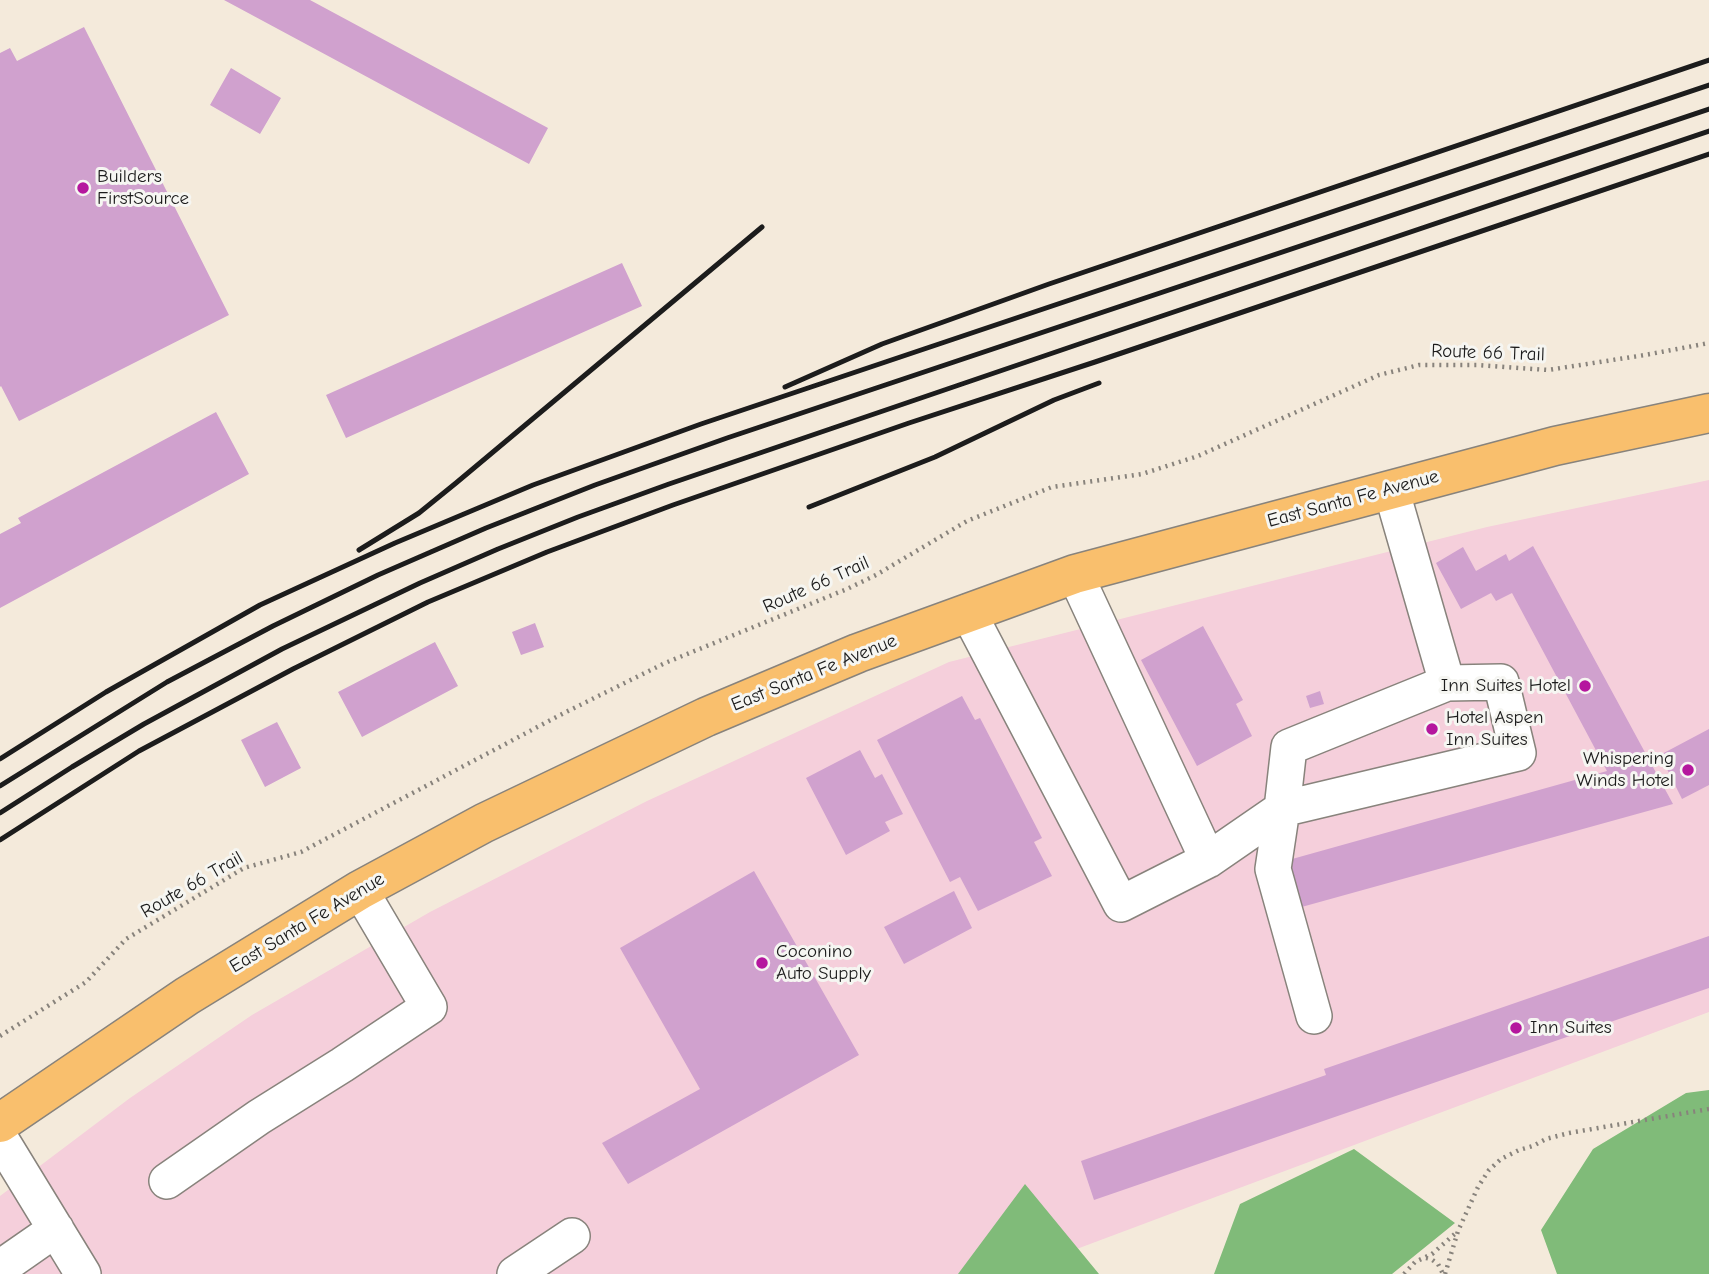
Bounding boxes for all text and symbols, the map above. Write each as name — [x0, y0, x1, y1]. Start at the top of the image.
place label: Builders FirstSource — [97, 166, 189, 210]
marker: Builders FirstSource — [75, 180, 91, 196]
street label: Route 66 Trail — [1431, 340, 1545, 366]
street label: East Santa Fe Avenue — [1265, 465, 1441, 533]
street label: Route 66 Trail — [759, 551, 873, 619]
street label: East Santa Fe Avenue — [728, 629, 900, 717]
place label: Inn Suites Hotel — [1441, 675, 1571, 697]
marker: Inn Suites Hotel — [1577, 678, 1593, 694]
place label: Hotel Aspen Inn Suites — [1446, 707, 1544, 751]
marker: Hotel Aspen Inn Suites — [1424, 721, 1440, 737]
place label: Whispering Winds Hotel — [1576, 748, 1674, 792]
marker: Whispering Winds Hotel — [1680, 762, 1696, 778]
street label: Route 66 Trail — [137, 847, 247, 923]
street label: East Santa Fe Avenue — [226, 868, 388, 978]
place label: Coconino Auto Supply — [776, 941, 871, 985]
marker: Coconino Auto Supply — [754, 955, 770, 971]
place label: Inn Suites — [1530, 1017, 1612, 1039]
marker: Inn Suites — [1508, 1020, 1524, 1036]

